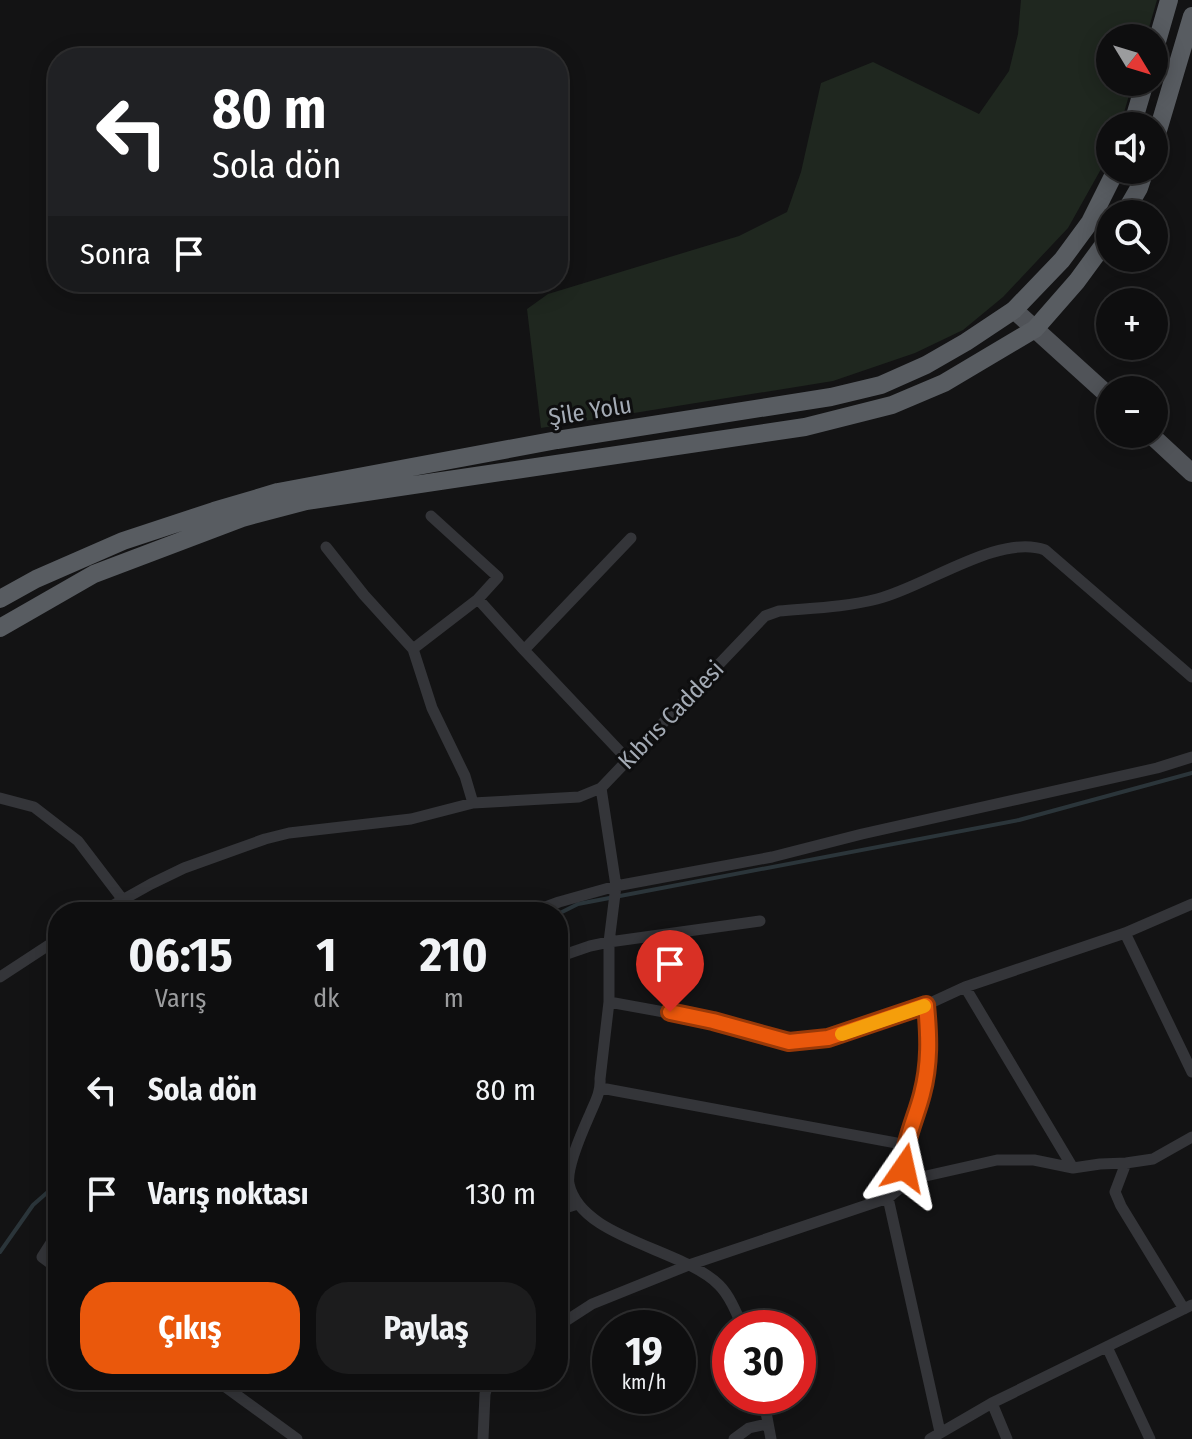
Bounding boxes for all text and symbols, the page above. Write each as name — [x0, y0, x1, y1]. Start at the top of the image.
north arrow — [1096, 24, 1168, 96]
map controls — [1096, 24, 1168, 448]
text: 80 m — [212, 76, 327, 143]
icon: left — [80, 80, 184, 184]
button: sound — [1096, 112, 1168, 184]
text: Sola dön — [212, 144, 341, 188]
button: search — [1096, 200, 1168, 272]
icon: arrive — [167, 232, 211, 276]
text: Sonra — [80, 236, 151, 272]
button: + — [1096, 288, 1168, 360]
button: − — [1096, 376, 1168, 448]
street label: Şile Yolu — [546, 391, 634, 431]
street label: Kıbrıs Caddesi — [613, 655, 729, 775]
text: 06:15 — [128, 926, 233, 984]
text: 1 — [316, 926, 336, 984]
text: 210 — [420, 926, 488, 984]
pin — [636, 930, 704, 1012]
icon: arrive — [648, 942, 692, 986]
text: Varış — [155, 983, 206, 1014]
text: dk — [313, 983, 339, 1014]
text: m — [444, 983, 464, 1014]
icon: left — [80, 1068, 124, 1112]
text: Sola dön — [148, 1072, 257, 1108]
text: 80 m — [475, 1072, 536, 1108]
position arrow — [862, 1126, 946, 1210]
icon: arrive — [80, 1172, 124, 1216]
text: Varış noktası — [148, 1176, 309, 1212]
text: 130 m — [465, 1176, 536, 1212]
button: Çıkış — [80, 1282, 300, 1374]
button: Paylaş — [316, 1282, 536, 1374]
speed limit sign: 30 — [712, 1310, 816, 1414]
text: 19 — [625, 1328, 663, 1376]
text: km/h — [622, 1370, 666, 1394]

